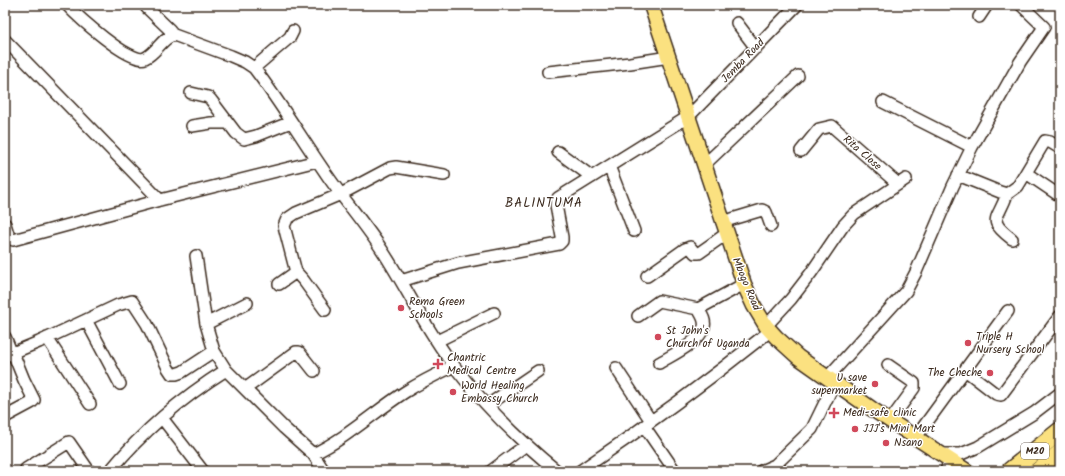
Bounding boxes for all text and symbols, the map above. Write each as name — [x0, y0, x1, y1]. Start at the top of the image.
street label: Jemba Road — [717, 34, 769, 87]
street label: Rita Close — [838, 131, 886, 175]
district label: BALINTUMA — [505, 193, 583, 214]
street label: Mbogo Road — [727, 255, 765, 314]
place label: Rema Green Schools — [409, 293, 465, 324]
marker: Rema Green Schools — [396, 303, 406, 313]
place label: St John's Church of Uganda — [666, 322, 750, 353]
place label: Triple H Nursery School — [976, 328, 1045, 359]
marker: St John's Church of Uganda — [653, 332, 663, 342]
marker: Triple H Nursery School — [963, 338, 973, 348]
place label: Chantric Medical Centre — [447, 349, 516, 380]
marker: Chantric Medical Centre — [432, 358, 444, 370]
place label: The Cheche — [928, 364, 982, 382]
marker: The Cheche — [985, 368, 995, 378]
place label: U save supermarket — [811, 369, 868, 400]
place label: World Healing Embassy Church — [461, 377, 538, 408]
marker: U save supermarket — [870, 379, 880, 389]
marker: World Healing Embassy Church — [448, 387, 458, 397]
place label: Medi-safe clinic — [843, 404, 917, 422]
marker: Medi-safe clinic — [828, 407, 840, 419]
place label: JJJ's Mini Mart — [863, 420, 936, 438]
marker: JJJ's Mini Mart — [850, 424, 860, 434]
place label: Nsano — [894, 434, 922, 452]
marker: Nsano — [881, 438, 891, 448]
road number: M20 — [1021, 443, 1049, 459]

